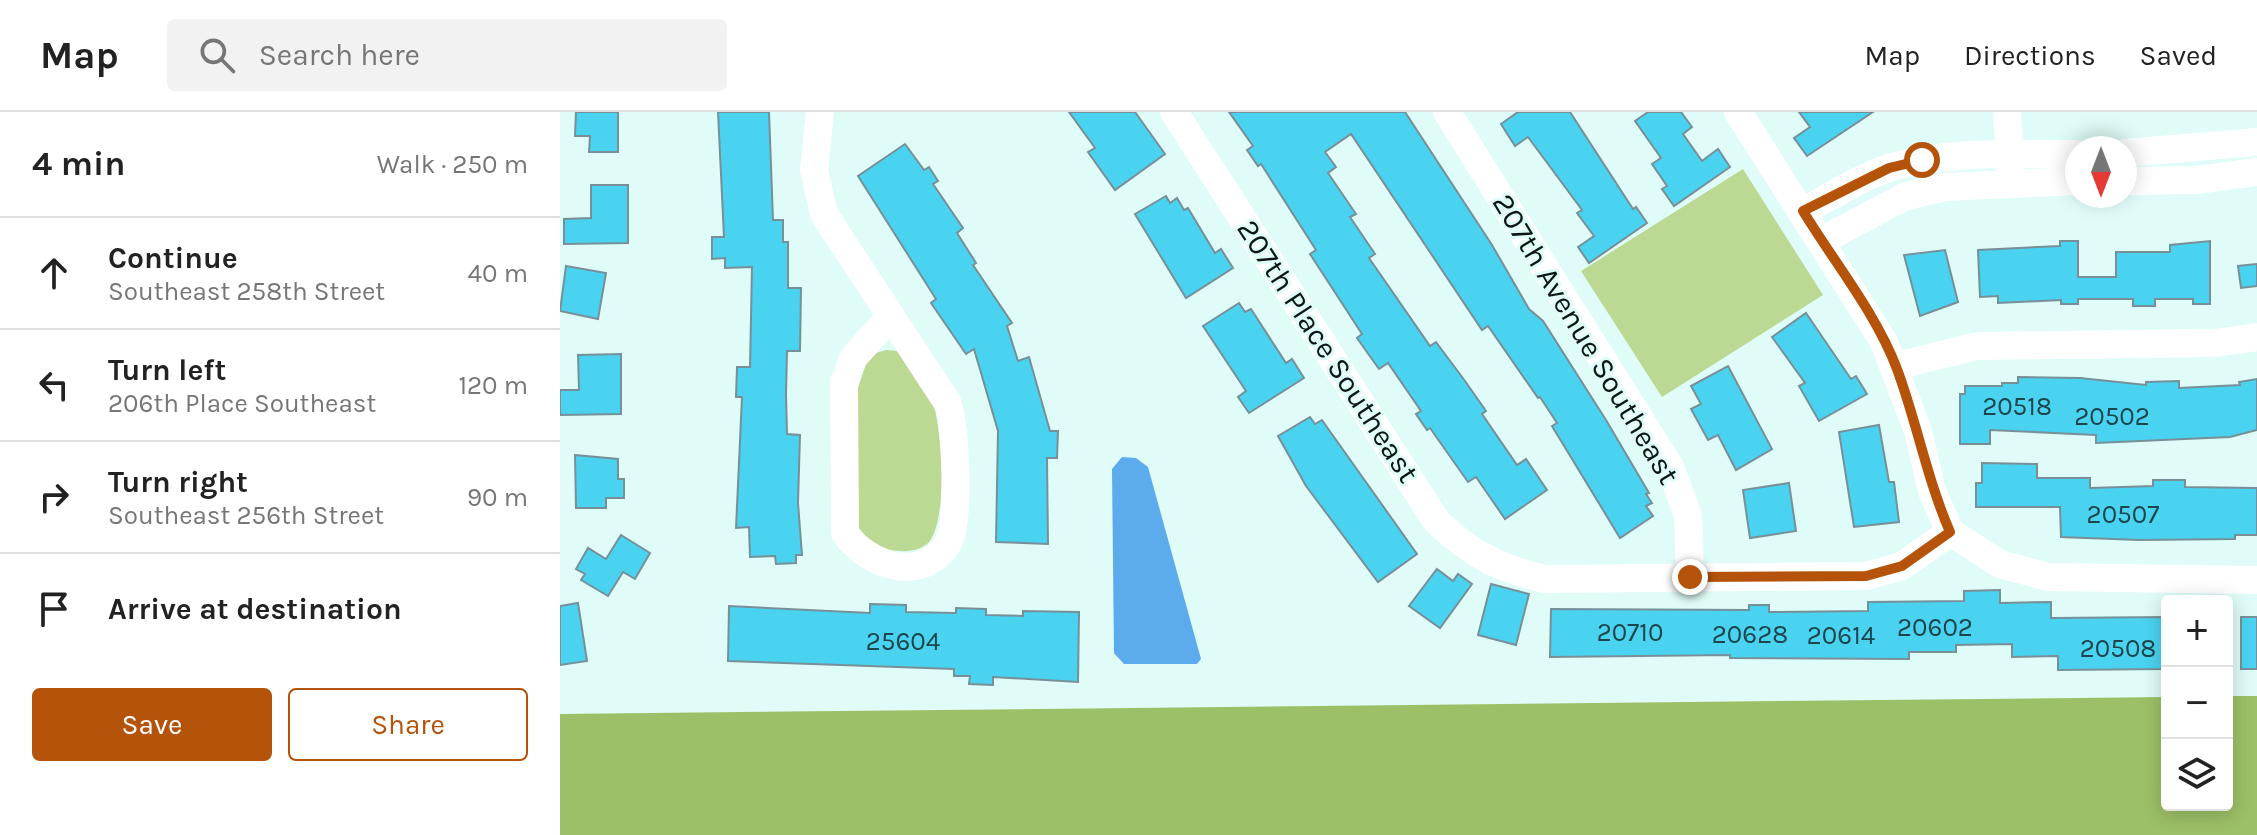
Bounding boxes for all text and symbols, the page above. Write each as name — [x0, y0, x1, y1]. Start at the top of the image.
search box — [167, 19, 727, 91]
text: Map — [40, 33, 119, 78]
icon: search — [195, 33, 239, 77]
text: Search here — [259, 37, 420, 73]
text: Map — [1865, 39, 1920, 72]
text: Directions — [1964, 39, 2096, 72]
text: Saved — [2140, 39, 2217, 72]
north arrow — [2065, 136, 2137, 208]
route start — [1904, 142, 1940, 178]
text: 4 min — [32, 144, 125, 184]
text: Walk · 250 m — [377, 149, 528, 180]
street label: 207th Avenue Southeast — [1485, 187, 1687, 491]
street label: 207th Place Southeast — [1229, 213, 1427, 489]
text: Continue — [108, 240, 238, 276]
icon: ahead — [32, 251, 76, 295]
text: 40 m — [468, 258, 528, 289]
text: Southeast 258th Street — [108, 276, 385, 307]
text: Turn left — [108, 352, 226, 388]
icon: left — [32, 363, 76, 407]
text: 120 m — [458, 370, 528, 401]
text: 206th Place Southeast — [108, 388, 376, 419]
house number: 20518 — [1982, 391, 2052, 422]
house number: 20502 — [2074, 401, 2150, 432]
text: Turn right — [108, 464, 248, 500]
icon: right — [32, 475, 76, 519]
text: 90 m — [467, 482, 528, 513]
house number: 20507 — [2087, 499, 2159, 530]
text: Southeast 256th Street — [108, 500, 384, 531]
route end — [1672, 559, 1708, 595]
icon: arrive — [32, 587, 76, 631]
text: Arrive at destination — [108, 591, 402, 627]
map controls — [2161, 595, 2233, 811]
button: + — [2161, 595, 2233, 667]
house number: 20602 — [1897, 612, 1973, 643]
house number: 20710 — [1597, 617, 1663, 648]
house number: 20628 — [1712, 619, 1788, 650]
house number: 20614 — [1807, 620, 1875, 651]
house number: 25604 — [866, 626, 940, 657]
house number: 20508 — [2080, 633, 2156, 664]
button: − — [2161, 667, 2233, 739]
button: Save — [32, 688, 272, 761]
button: Share — [288, 688, 528, 761]
button: layers — [2161, 739, 2233, 811]

